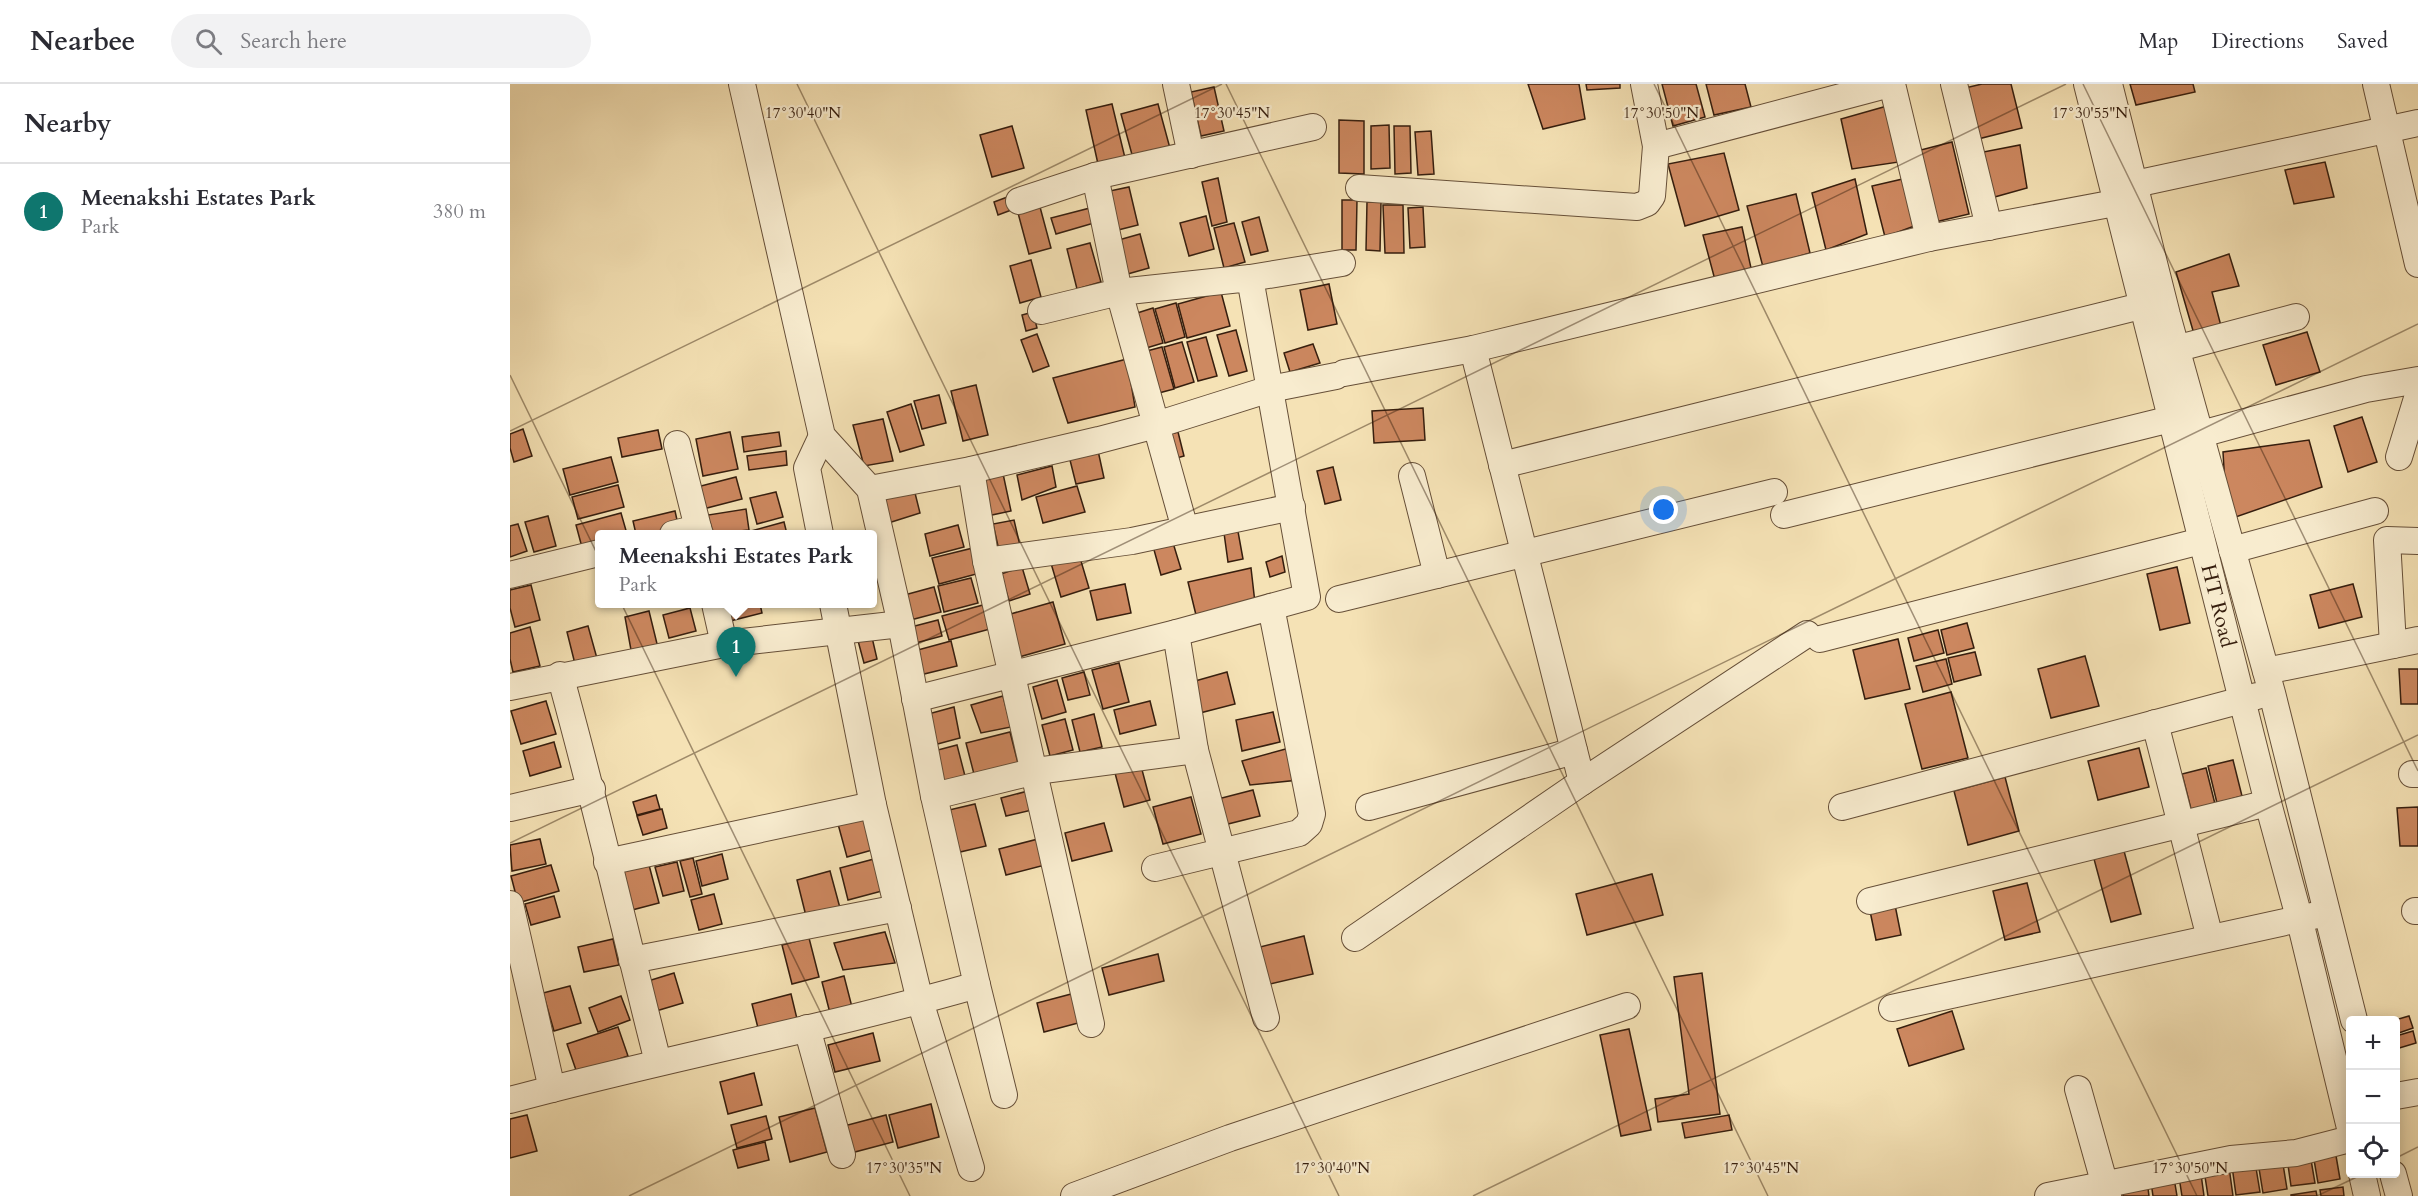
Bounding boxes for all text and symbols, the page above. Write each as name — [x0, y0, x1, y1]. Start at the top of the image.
search box — [171, 14, 591, 68]
text: Nearbee — [30, 22, 135, 60]
icon: search — [192, 25, 225, 58]
text: Search here — [240, 26, 347, 56]
text: Map — [2138, 27, 2178, 56]
text: Directions — [2211, 27, 2304, 56]
text: Saved — [2337, 27, 2388, 56]
text: 17°30'40"N — [765, 103, 841, 123]
text: 17°30'45"N — [1194, 103, 1270, 123]
text: 17°30'50"N — [1623, 103, 1699, 123]
text: 17°30'55"N — [2052, 103, 2128, 123]
text: Nearby — [24, 106, 112, 141]
text: Meenakshi Estates Park — [81, 183, 316, 213]
text: 1 — [38, 198, 49, 225]
text: 380 m — [433, 198, 486, 225]
text: Park — [81, 213, 119, 240]
your location — [1649, 495, 1678, 524]
popup — [595, 530, 877, 608]
text: Meenakshi Estates Park — [619, 541, 853, 571]
street label: HT Road — [2194, 561, 2243, 650]
text: Park — [619, 571, 657, 598]
pin: 1 — [716, 628, 756, 677]
map controls — [2346, 1016, 2400, 1178]
button: + — [2346, 1016, 2400, 1070]
button: − — [2346, 1070, 2400, 1124]
button: locate — [2346, 1124, 2400, 1178]
text: 17°30'35"N — [866, 1158, 942, 1178]
text: 17°30'40"N — [1294, 1158, 1370, 1178]
text: 17°30'45"N — [1723, 1158, 1799, 1178]
text: 17°30'50"N — [2152, 1158, 2228, 1178]

